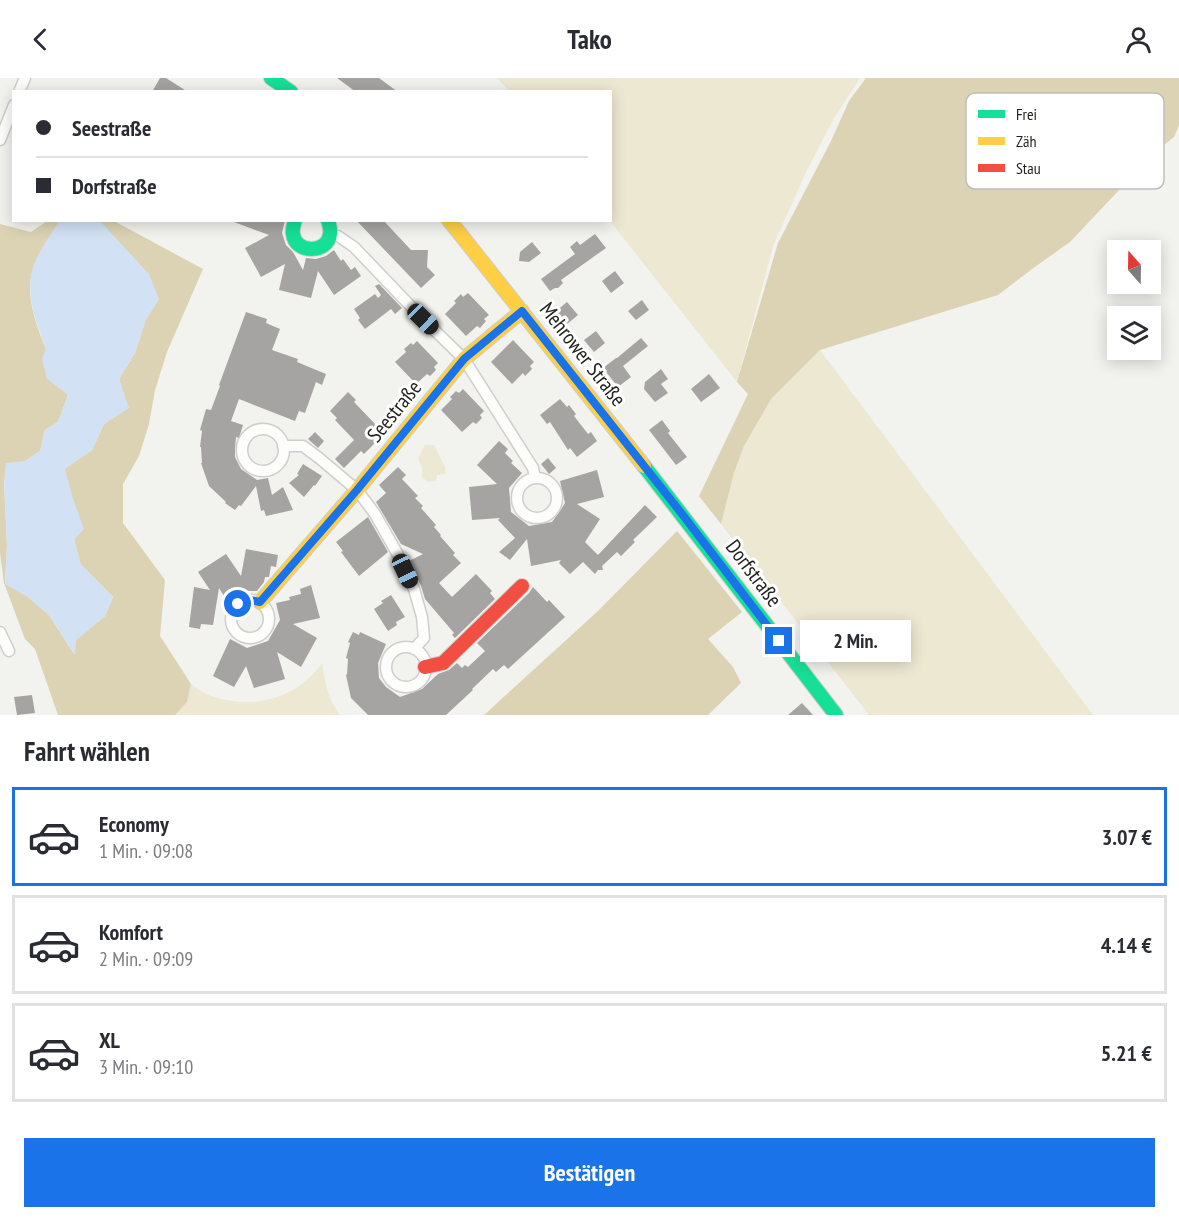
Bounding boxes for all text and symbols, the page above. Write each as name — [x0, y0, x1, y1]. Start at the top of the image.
text: Tako — [567, 22, 612, 56]
icon: back — [24, 23, 57, 56]
icon: person — [1122, 23, 1155, 56]
legend — [966, 93, 1164, 189]
text: Frei — [1016, 104, 1037, 124]
text: Seestraße — [72, 114, 151, 142]
text: Zäh — [1016, 131, 1036, 151]
text: Stau — [1016, 158, 1041, 178]
text: Dorfstraße — [72, 172, 157, 200]
north arrow — [1107, 240, 1161, 294]
map controls — [1107, 240, 1161, 360]
street label: Mehrower Straße — [534, 296, 632, 412]
car — [404, 300, 442, 338]
button: layers — [1107, 306, 1161, 360]
street label: Seestraße — [361, 374, 427, 448]
street label: Dorfstraße — [720, 534, 788, 612]
car — [389, 551, 421, 591]
route start — [224, 590, 251, 617]
callout: 2 Min. — [800, 620, 911, 662]
route end — [765, 627, 792, 654]
text: 2 Min. — [833, 628, 878, 654]
text: Fahrt wählen — [24, 734, 150, 768]
icon: car — [27, 810, 81, 864]
text: Economy — [99, 810, 169, 838]
text: 3.07 € — [1102, 823, 1152, 851]
text: 1 Min. · 09:08 — [99, 838, 193, 864]
icon: car — [27, 918, 81, 972]
text: Komfort — [99, 918, 163, 946]
text: 4.14 € — [1101, 931, 1152, 959]
text: 2 Min. · 09:09 — [99, 946, 193, 972]
icon: car — [27, 1026, 81, 1080]
text: XL — [99, 1026, 120, 1054]
text: 5.21 € — [1101, 1039, 1152, 1067]
text: 3 Min. · 09:10 — [99, 1054, 193, 1080]
button: Bestätigen — [24, 1138, 1155, 1207]

